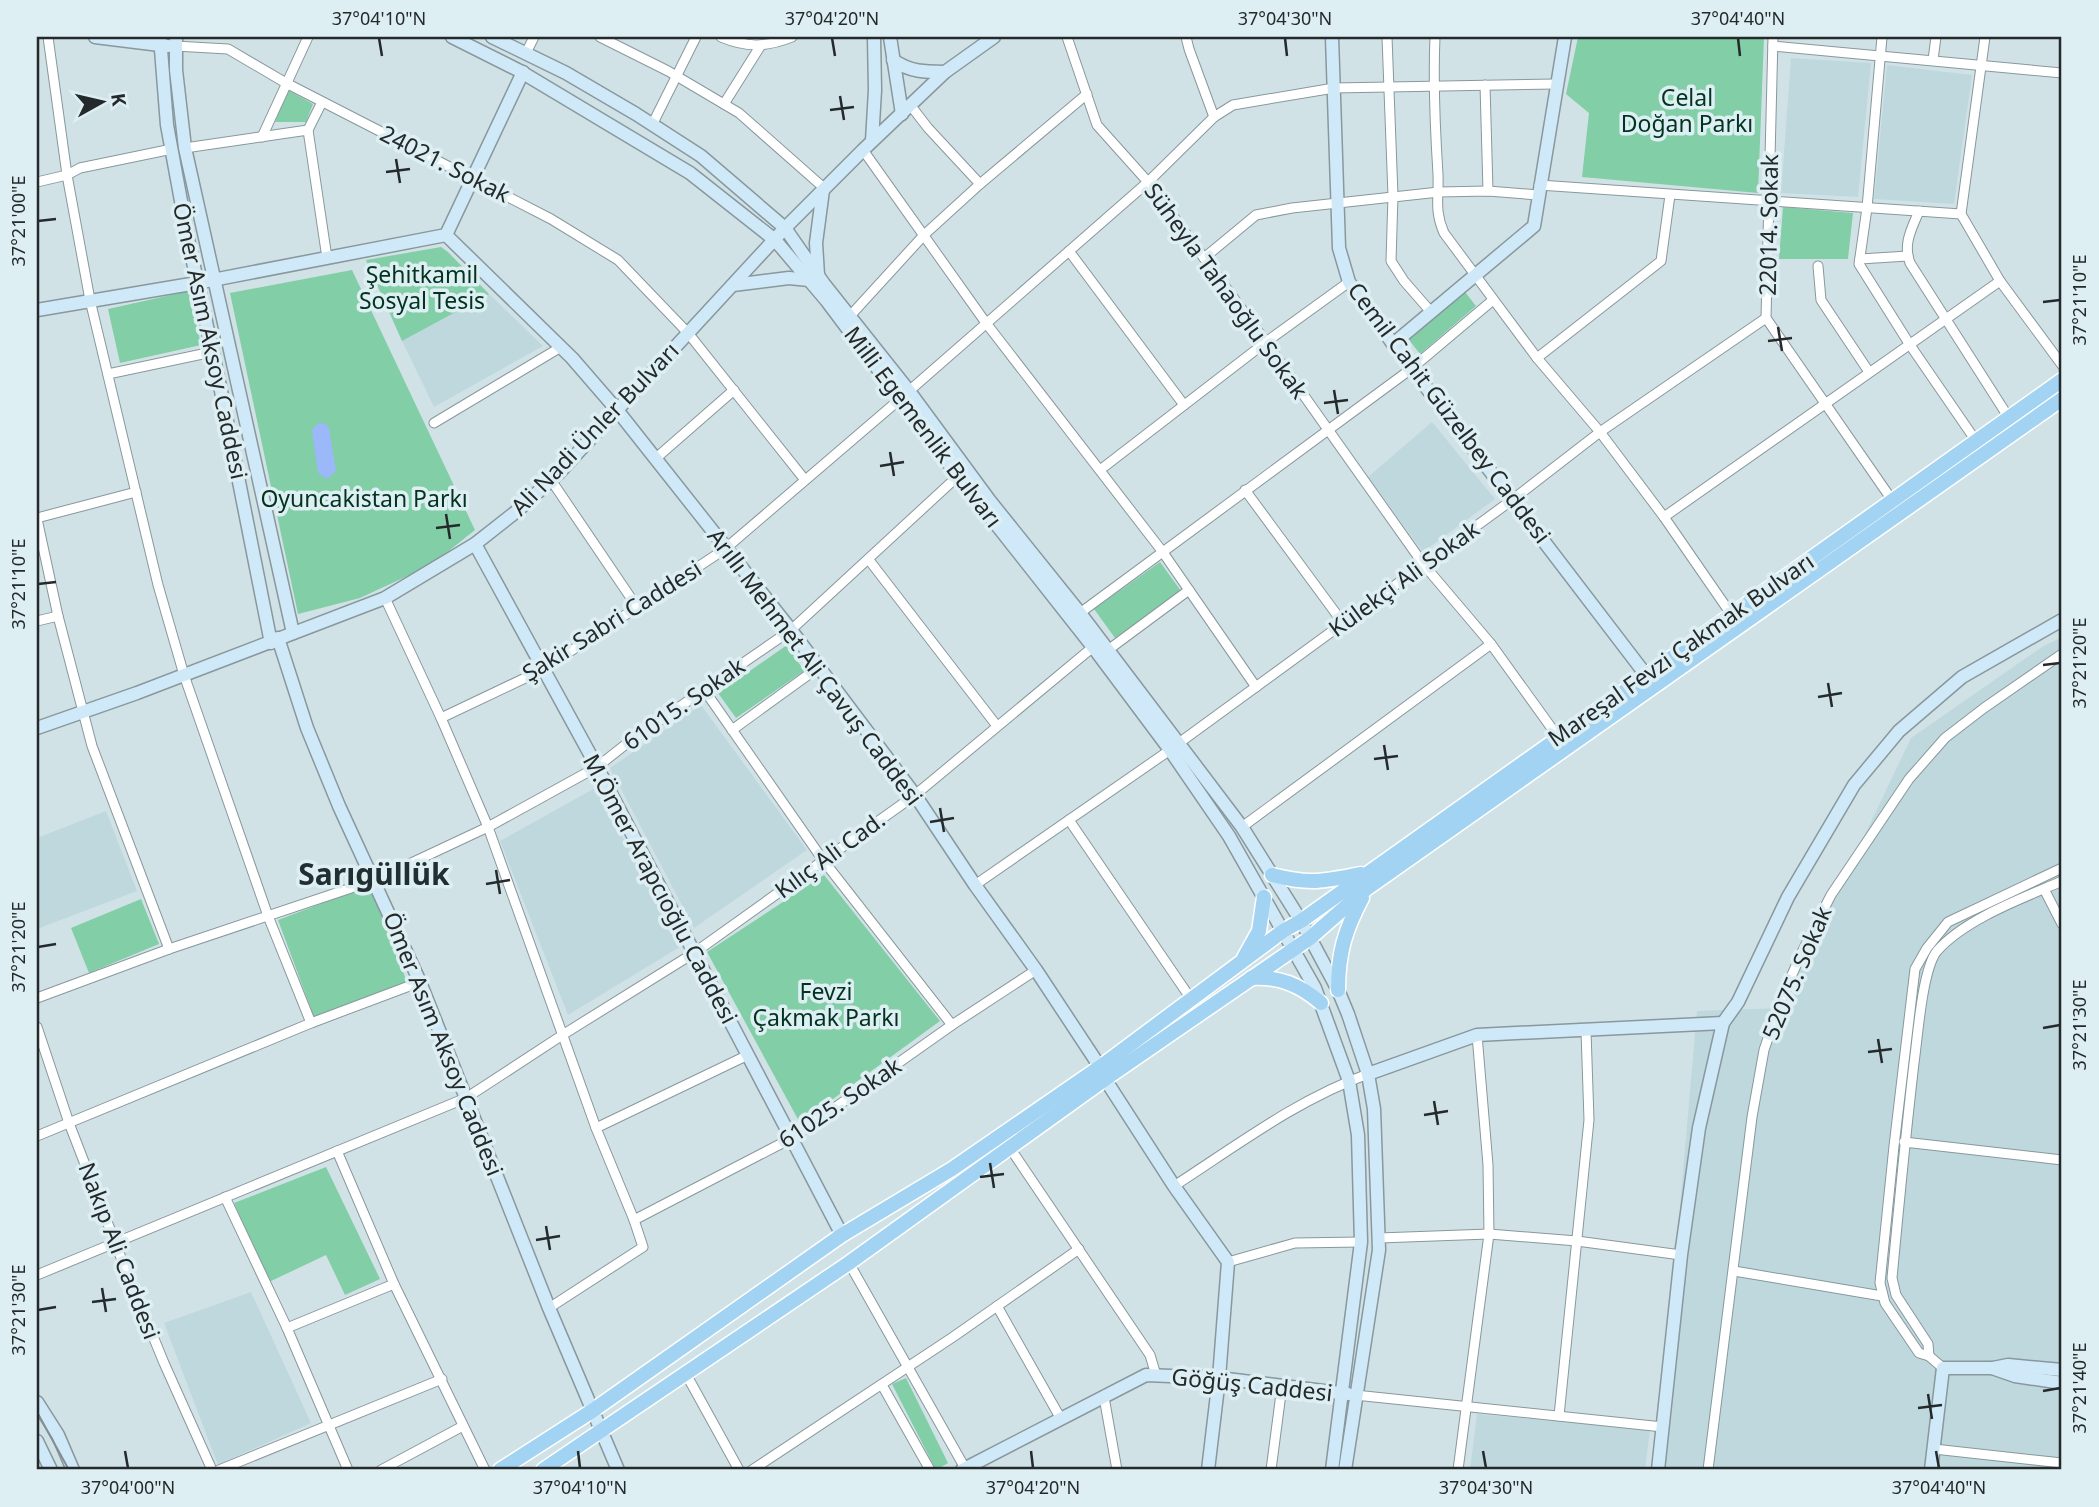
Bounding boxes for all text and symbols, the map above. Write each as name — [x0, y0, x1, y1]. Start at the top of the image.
text: 37°04'10"N — [332, 6, 426, 30]
text: 37°04'20"N — [785, 6, 879, 30]
text: 37°04'30"N — [1238, 6, 1332, 30]
text: 37°04'40"N — [1691, 6, 1785, 30]
north arrow — [66, 66, 136, 136]
park label: Celal Doğan Parkı — [1621, 81, 1753, 139]
text: K — [105, 92, 133, 108]
street label: 24021. Sokak — [375, 117, 517, 210]
street label: 22014. Sokak — [1751, 153, 1785, 296]
text: 37°21'00"E — [6, 176, 30, 266]
street label: Süheyla Tahaoğlu Sokak — [1138, 176, 1316, 405]
street label: Ömer Asım Aksoy Caddesi — [166, 200, 256, 482]
text: 37°21'10"E — [2067, 255, 2091, 345]
park label: Şehitkamil Sosyal Tesis — [359, 258, 485, 316]
street label: Cemil Cahit Güzelbey Caddesi — [1341, 275, 1559, 550]
street label: Milli Egemenlik Bulvarı — [837, 319, 1010, 534]
street label: Ali Nadi Ünler Bulvarı — [503, 335, 686, 522]
park label: Oyuncakistan Parkı — [260, 482, 468, 514]
street label: Külekçi Ali Sokak — [1322, 512, 1486, 644]
street label: Arıllı Mehmet Ali Çavuş Caddesi — [701, 521, 931, 812]
text: 37°21'10"E — [6, 539, 30, 629]
street label: Mareşal Fevzi Çakmak Bulvarı — [1541, 545, 1820, 753]
street label: Şakir Sabri Caddesi — [516, 552, 707, 688]
text: 37°21'20"E — [2067, 618, 2091, 708]
street label: 61015. Sokak — [616, 649, 751, 757]
street label: M.Ömer Arapcıoğlu Caddesi — [576, 748, 746, 1029]
street label: Kılıç Ali Cad. — [768, 803, 891, 905]
district label: Sarıgüllük — [298, 853, 450, 894]
street label: 52075. Sokak — [1754, 900, 1839, 1044]
text: 37°21'20"E — [6, 902, 30, 992]
street label: Ömer Asım Aksoy Caddesi — [376, 907, 512, 1180]
park label: Fevzi Çakmak Parkı — [753, 975, 899, 1033]
text: 37°21'30"E — [2067, 980, 2091, 1070]
street label: 61025. Sokak — [772, 1049, 908, 1155]
street label: Nakıp Ali Caddesi — [72, 1158, 168, 1344]
text: 37°21'30"E — [6, 1265, 30, 1355]
text: 37°21'40"E — [2067, 1343, 2091, 1433]
street label: Göğüş Caddesi — [1170, 1360, 1334, 1408]
text: 37°04'00"N — [81, 1475, 175, 1499]
text: 37°04'10"N — [533, 1475, 627, 1499]
text: 37°04'20"N — [986, 1475, 1080, 1499]
text: 37°04'30"N — [1439, 1475, 1533, 1499]
text: 37°04'40"N — [1892, 1475, 1986, 1499]

